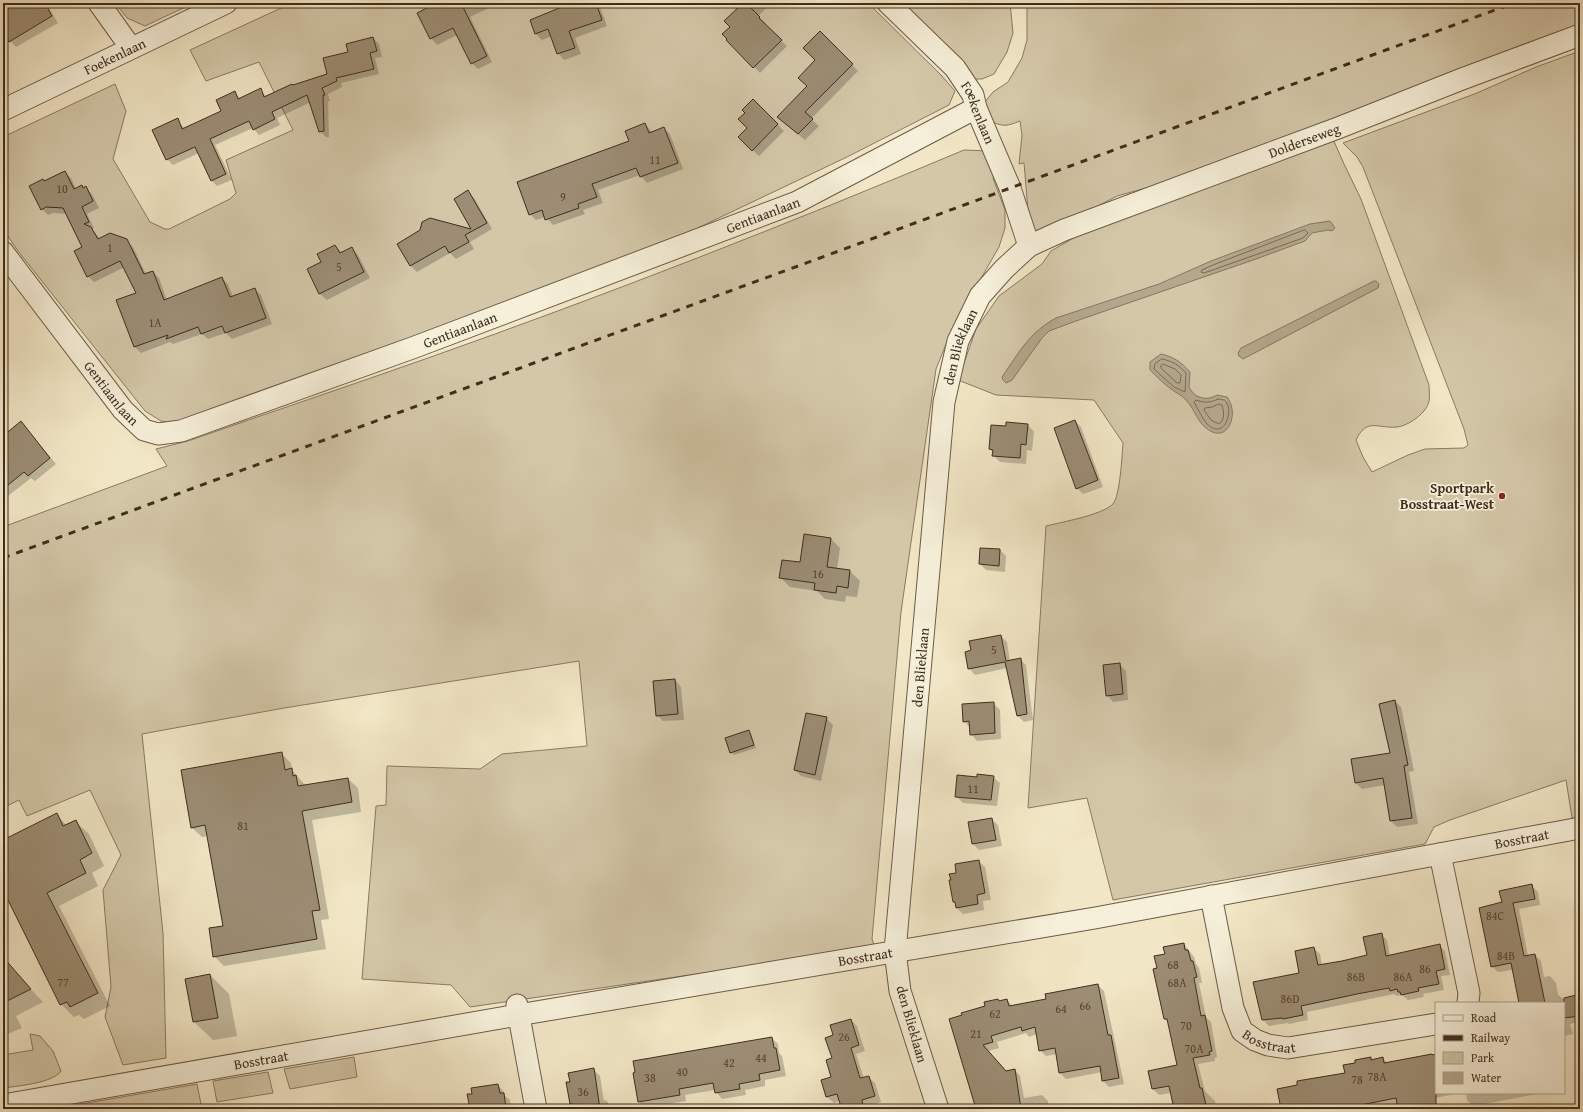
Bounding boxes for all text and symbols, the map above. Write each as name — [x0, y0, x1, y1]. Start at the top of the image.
street label: Foekenlaan — [81, 33, 149, 80]
street label: Foekenlaan — [956, 77, 1000, 147]
street label: Dolderseweg — [1266, 118, 1343, 163]
house number: 11 — [649, 151, 661, 168]
house number: 10 — [56, 180, 68, 197]
house number: 9 — [560, 188, 566, 205]
street label: Gentiaanlaan — [723, 192, 803, 238]
house number: 1 — [107, 239, 113, 256]
house number: 5 — [336, 258, 342, 275]
street label: den Blieklaan — [938, 305, 982, 387]
street label: Gentiaanlaan — [420, 307, 500, 353]
house number: 1A — [148, 314, 162, 331]
street label: Gentiaanlaan — [79, 357, 143, 430]
place label: Sportpark Bosstraat-West — [1400, 478, 1495, 514]
marker: Sportpark Bosstraat-West — [1497, 491, 1507, 501]
house number: 16 — [812, 565, 824, 582]
street label: den Blieklaan — [907, 627, 934, 708]
house number: 5 — [991, 641, 997, 658]
house number: 11 — [967, 780, 979, 797]
house number: 81 — [237, 817, 249, 834]
street label: Bosstraat — [1493, 824, 1551, 854]
house number: 84C — [1486, 907, 1505, 924]
street label: Bosstraat — [837, 942, 894, 971]
house number: 84B — [1497, 947, 1515, 964]
house number: 68 — [1167, 956, 1179, 973]
house number: 86 — [1419, 960, 1431, 977]
house number: 86B — [1347, 968, 1365, 985]
house number: 86A — [1394, 968, 1413, 985]
house number: 77 — [57, 974, 69, 991]
house number: 68A — [1168, 974, 1187, 991]
street label: den Blieklaan — [891, 983, 933, 1065]
house number: 86D — [1281, 990, 1299, 1007]
house number: 66 — [1079, 997, 1091, 1014]
house number: 64 — [1055, 1000, 1067, 1017]
legend — [1435, 1002, 1565, 1094]
house number: 62 — [989, 1005, 1001, 1022]
text: Road — [1471, 1009, 1497, 1026]
house number: 70 — [1180, 1017, 1192, 1034]
street label: Bosstraat — [1238, 1024, 1297, 1058]
house number: 21 — [970, 1025, 982, 1042]
house number: 26 — [838, 1028, 850, 1045]
text: Railway — [1471, 1029, 1510, 1046]
house number: 70A — [1185, 1040, 1204, 1057]
street label: Bosstraat — [232, 1045, 290, 1074]
house number: 44 — [755, 1049, 767, 1066]
text: Park — [1471, 1049, 1495, 1066]
house number: 42 — [723, 1054, 735, 1071]
house number: 40 — [676, 1063, 688, 1080]
house number: 78A — [1368, 1068, 1387, 1085]
house number: 38 — [644, 1069, 656, 1086]
text: Water — [1471, 1069, 1501, 1086]
house number: 78 — [1351, 1071, 1363, 1088]
house number: 36 — [577, 1083, 589, 1100]

